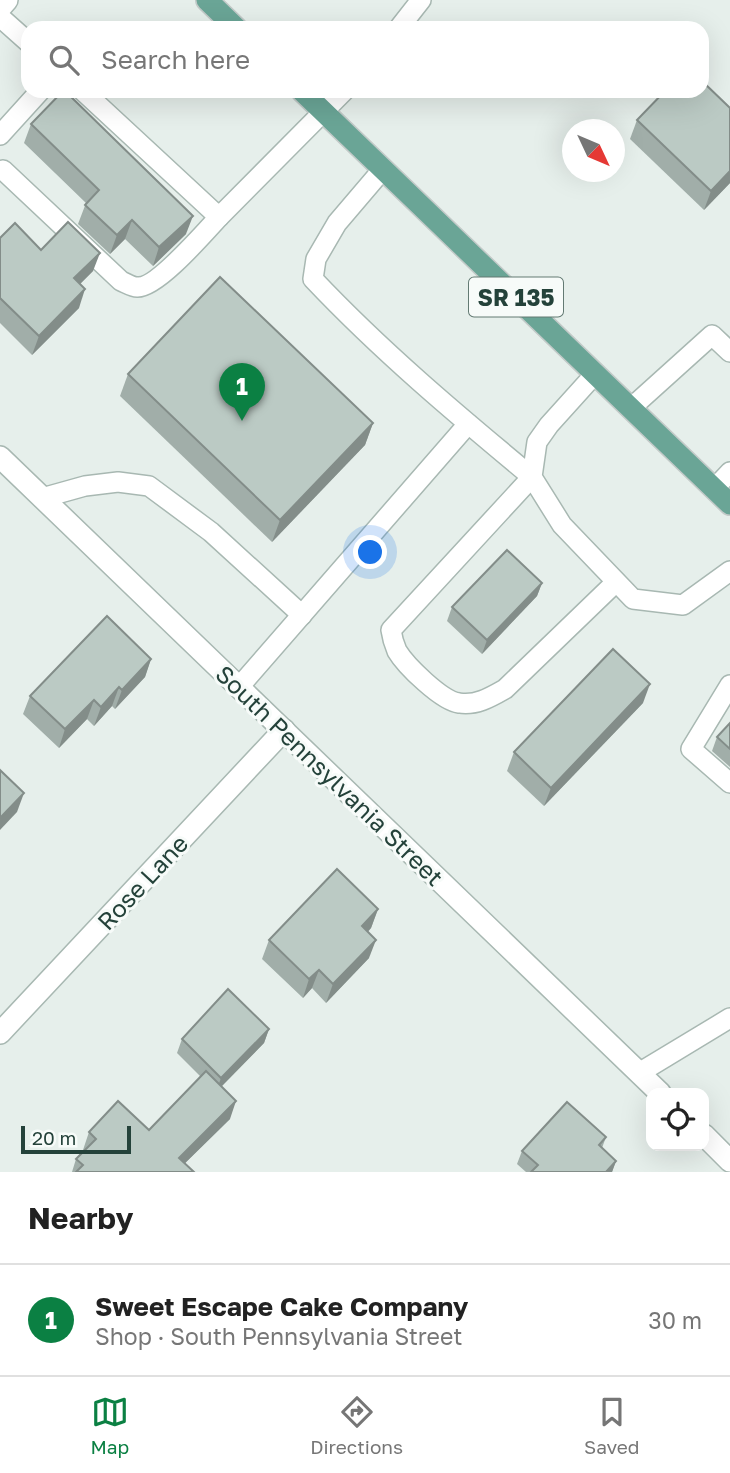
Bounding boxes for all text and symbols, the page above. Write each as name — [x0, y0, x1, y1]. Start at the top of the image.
search box — [21, 21, 709, 98]
icon: search — [45, 41, 83, 79]
text: Search here — [101, 44, 250, 75]
north arrow — [562, 119, 625, 182]
road number: SR 135 — [469, 278, 563, 316]
pin: 1 — [219, 363, 265, 421]
your location — [353, 535, 387, 569]
street label: South Pennsylvania Street — [210, 659, 450, 891]
street label: Rose Lane — [91, 828, 193, 936]
map controls — [646, 1088, 709, 1151]
button: locate — [646, 1088, 709, 1151]
scale bar — [21, 1123, 131, 1155]
text: 20 m — [32, 1126, 76, 1149]
text: Nearby — [28, 1200, 133, 1236]
text: Sweet Escape Cake Company — [95, 1291, 468, 1322]
text: 1 — [45, 1306, 57, 1334]
text: 30 m — [648, 1306, 702, 1334]
text: Shop · South Pennsylvania Street — [95, 1322, 463, 1350]
tab: Map — [90, 1393, 129, 1458]
tab: Directions — [310, 1393, 403, 1458]
tab: Saved — [584, 1393, 640, 1458]

